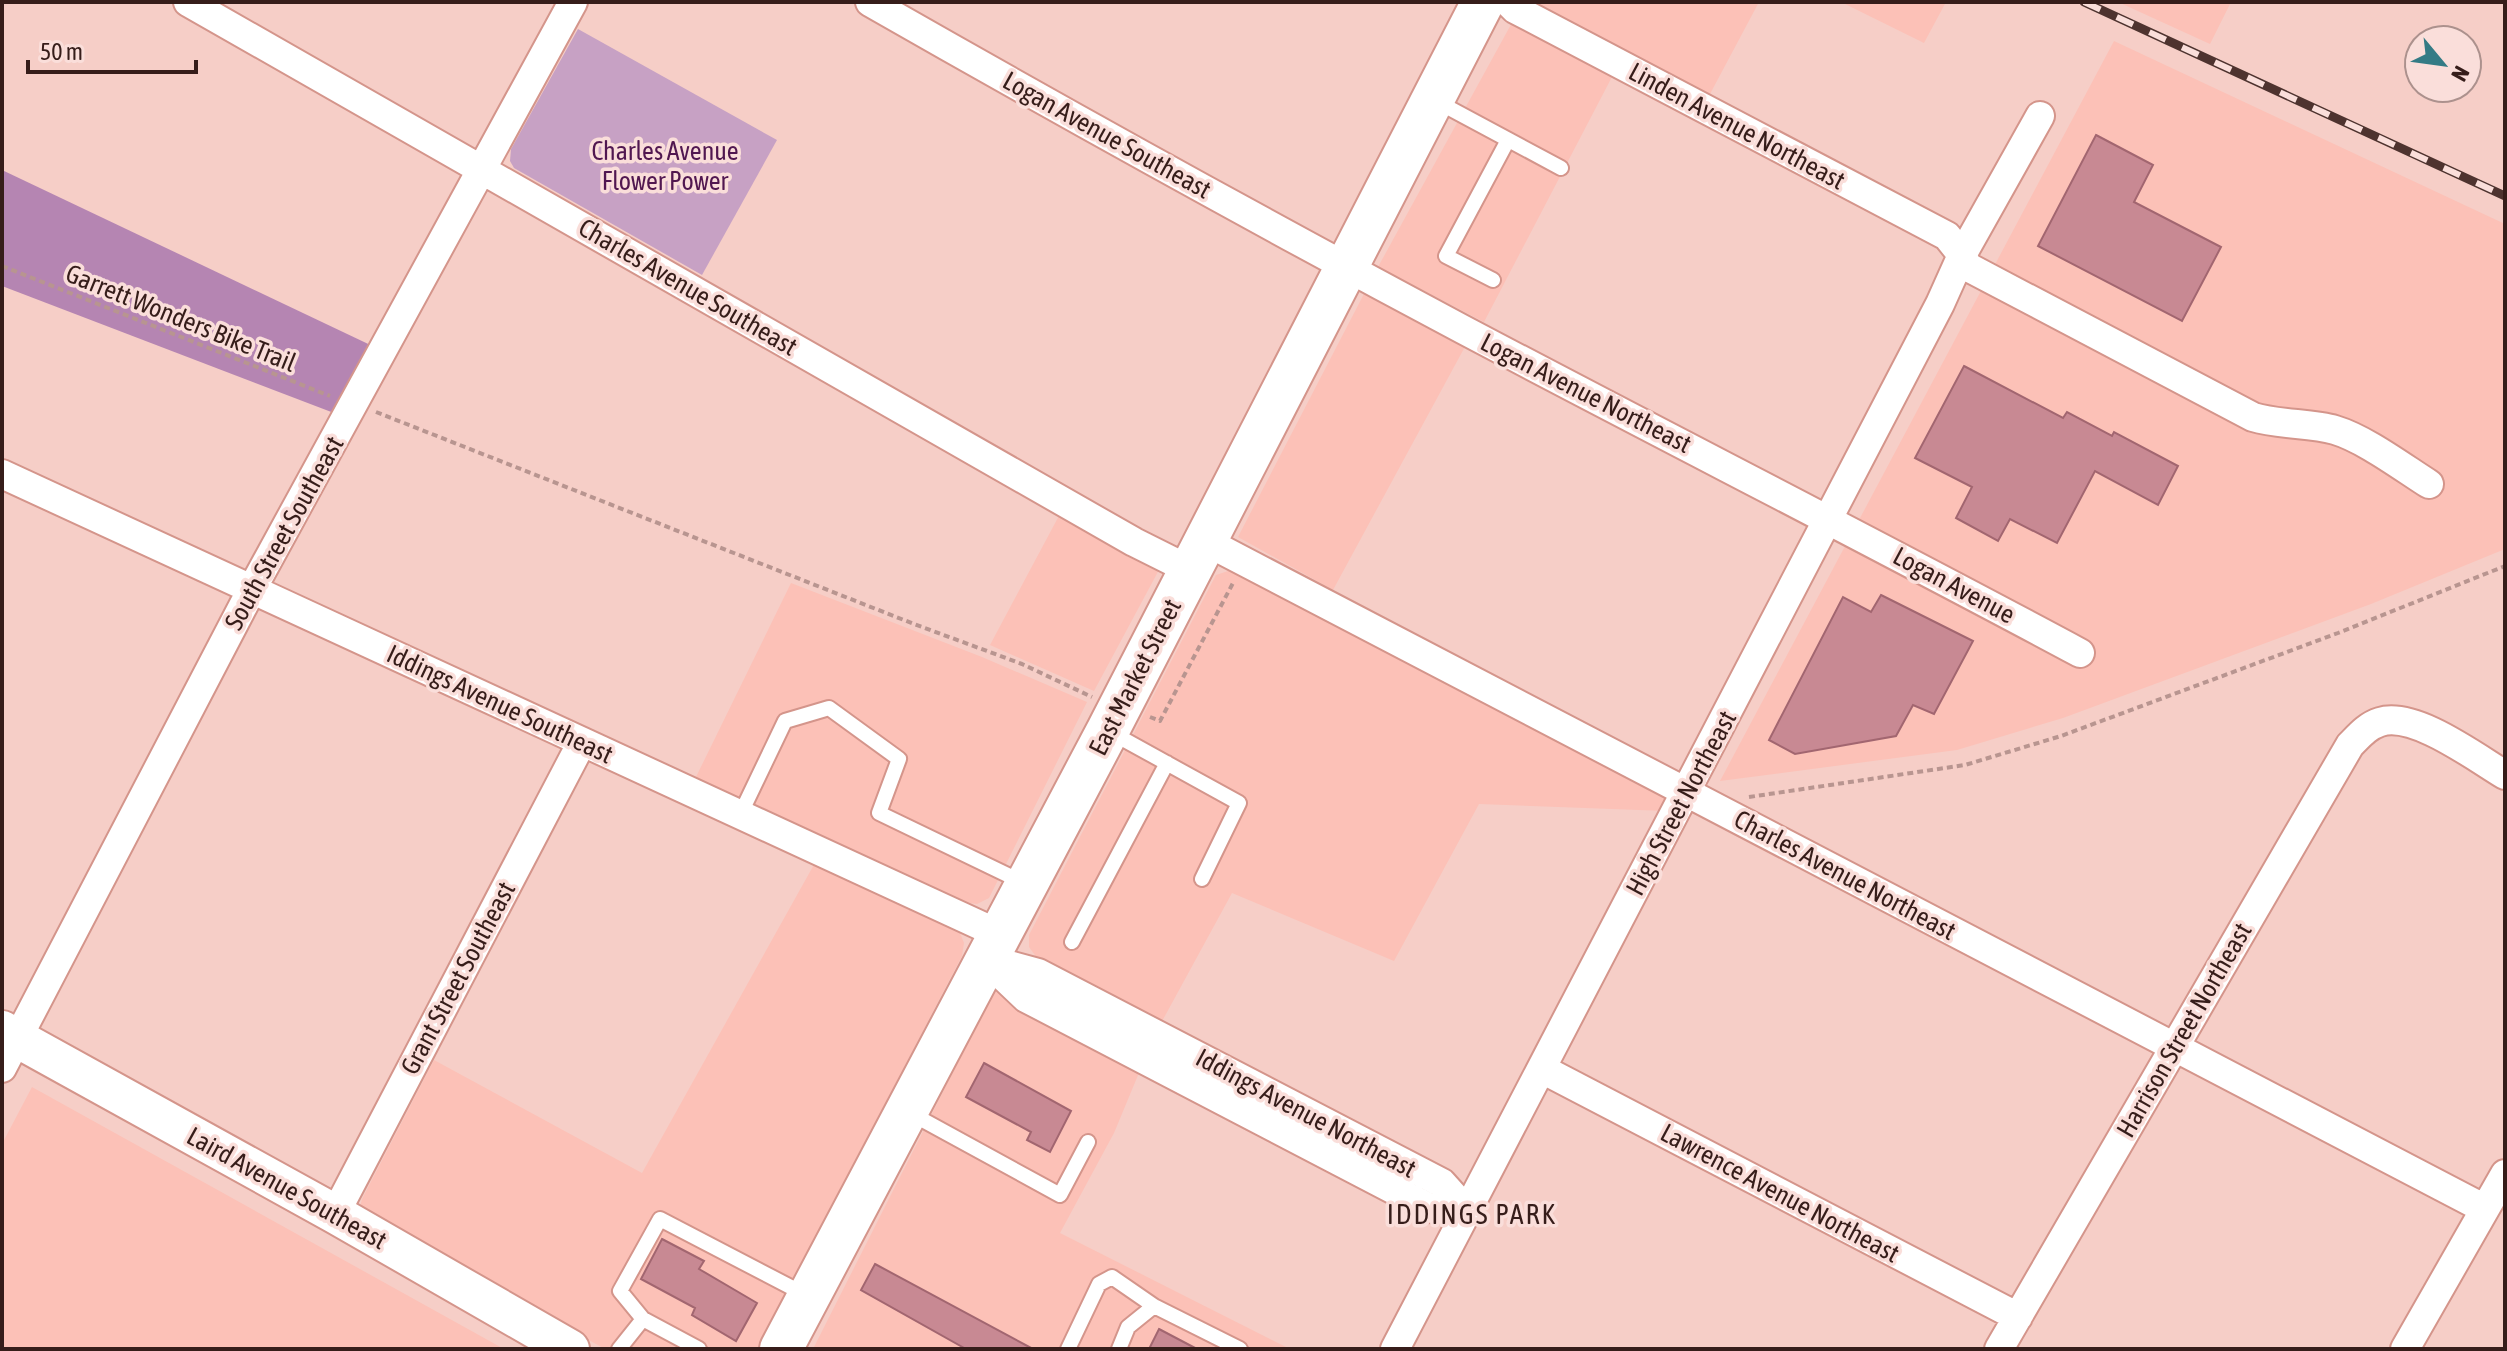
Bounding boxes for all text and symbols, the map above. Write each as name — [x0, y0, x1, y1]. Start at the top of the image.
scale bar — [28, 24, 196, 74]
north arrow — [2403, 24, 2483, 104]
text: 50 m — [40, 38, 83, 65]
street label: Linden Avenue Northeast — [1624, 56, 1850, 196]
text: N — [2446, 62, 2475, 86]
street label: Logan Avenue Southeast — [998, 65, 1216, 205]
park label: Charles Avenue Flower Power — [591, 136, 739, 196]
street label: Charles Avenue Southeast — [573, 212, 803, 362]
street label: Garrett Wonders Bike Trail — [62, 258, 301, 378]
street label: Logan Avenue Northeast — [1476, 327, 1696, 459]
street label: South Street Southeast — [218, 431, 350, 635]
street label: Logan Avenue — [1888, 540, 2020, 630]
street label: East Market Street — [1083, 594, 1187, 760]
street label: Iddings Avenue Southeast — [382, 638, 618, 770]
street label: High Street Northeast — [1620, 706, 1742, 900]
street label: Charles Avenue Northeast — [1729, 804, 1961, 946]
street label: Grant Street Southeast — [395, 877, 521, 1079]
street label: Harrison Street Northeast — [2110, 918, 2258, 1142]
street label: Iddings Avenue Northeast — [1191, 1042, 1421, 1184]
street label: Lawrence Avenue Northeast — [1656, 1117, 1904, 1269]
street label: Laird Avenue Southeast — [182, 1121, 392, 1255]
district label: IDDINGS PARK — [1387, 1198, 1557, 1230]

